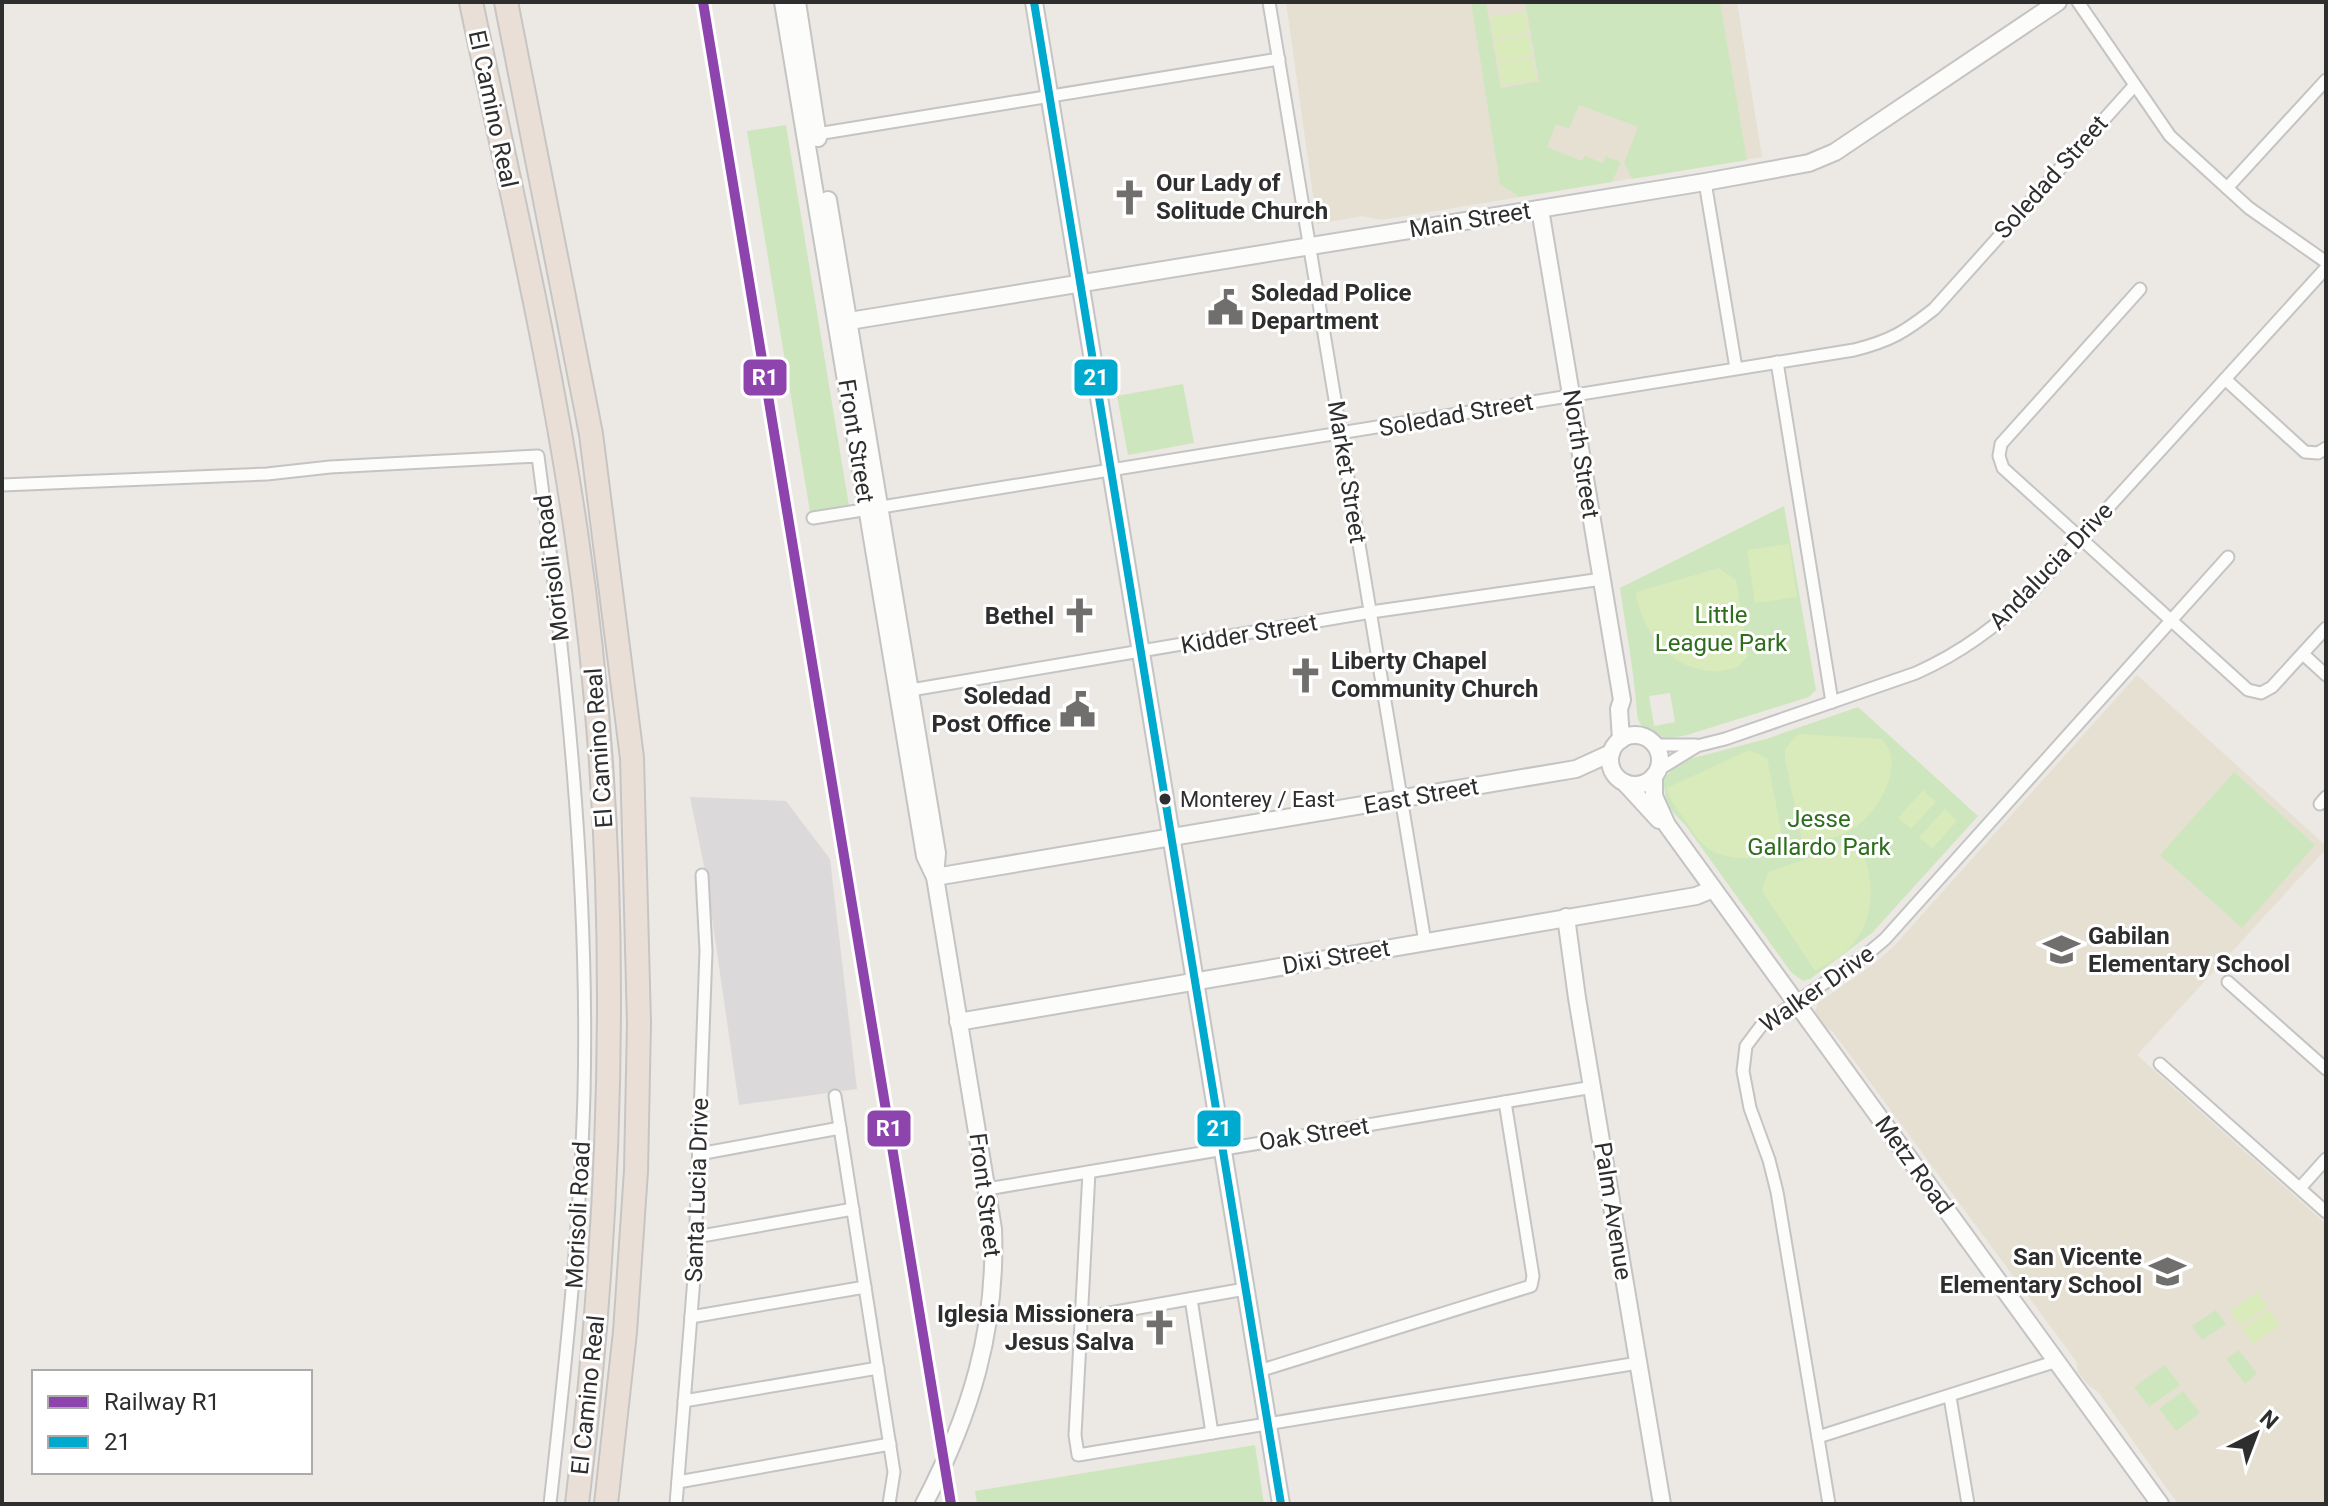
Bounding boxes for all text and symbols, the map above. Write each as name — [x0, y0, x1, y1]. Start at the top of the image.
street label: El Camino Real — [463, 28, 523, 190]
street label: Soledad Street — [1988, 110, 2114, 244]
place label: Our Lady of Solitude Church — [1156, 169, 1328, 225]
church icon: Our Lady of Solitude Church — [1111, 178, 1149, 216]
street label: Main Street — [1407, 197, 1533, 243]
place label: Soledad Police Department — [1251, 279, 1412, 335]
public building icon: Soledad Police Department — [1206, 288, 1244, 326]
line badge: R1 — [742, 358, 788, 397]
line badge: 21 — [1073, 358, 1119, 397]
text: R1 — [752, 365, 778, 390]
text: 21 — [1083, 365, 1109, 390]
street label: Front Street — [832, 377, 880, 505]
street label: Soledad Street — [1377, 388, 1535, 442]
street label: North Street — [1557, 388, 1605, 520]
street label: Market Street — [1322, 399, 1372, 545]
street label: Morisoli Road — [529, 493, 575, 643]
street label: Andalucia Drive — [1983, 497, 2119, 635]
church icon: Bethel — [1061, 597, 1099, 635]
park label: Little League Park — [1655, 601, 1788, 657]
place label: Bethel — [985, 602, 1054, 630]
street label: Kidder Street — [1179, 608, 1320, 660]
place label: Liberty Chapel Community Church — [1331, 647, 1538, 703]
church icon: Liberty Chapel Community Church — [1286, 656, 1324, 694]
street label: El Camino Real — [579, 667, 619, 829]
place label: Soledad Post Office — [931, 682, 1051, 738]
public building icon: Soledad Post Office — [1058, 691, 1096, 729]
street label: East Street — [1361, 772, 1481, 820]
place label: Monterey / East — [1180, 787, 1335, 812]
marker: Monterey / East — [1157, 791, 1173, 807]
park label: Jesse Gallardo Park — [1747, 805, 1892, 861]
place label: Gabilan Elementary School — [2088, 922, 2290, 978]
school or university icon: Gabilan Elementary School — [2043, 931, 2081, 969]
street label: Dixi Street — [1280, 934, 1392, 980]
street label: Walker Drive — [1755, 940, 1879, 1038]
street label: Santa Lucia Drive — [680, 1097, 714, 1283]
line badge: R1 — [866, 1109, 912, 1148]
line badge: 21 — [1196, 1109, 1242, 1148]
street label: Metz Road — [1869, 1110, 1959, 1220]
street label: Oak Street — [1257, 1111, 1371, 1157]
text: R1 — [876, 1116, 902, 1141]
text: 21 — [1206, 1116, 1232, 1141]
street label: Front Street — [963, 1131, 1007, 1259]
street label: Palm Avenue — [1588, 1140, 1638, 1282]
street label: Morisoli Road — [560, 1141, 596, 1289]
place label: San Vicente Elementary School — [1940, 1243, 2142, 1299]
school or university icon: San Vicente Elementary School — [2149, 1252, 2187, 1290]
place label: Iglesia Missionera Jesus Salva — [937, 1300, 1134, 1356]
church icon: Iglesia Missionera Jesus Salva — [1141, 1309, 1179, 1347]
street label: El Camino Real — [566, 1314, 610, 1476]
legend — [32, 1370, 312, 1474]
text: Railway R1 — [104, 1388, 220, 1416]
north arrow — [2216, 1394, 2296, 1474]
text: N — [2255, 1405, 2283, 1434]
text: 21 — [104, 1428, 131, 1456]

